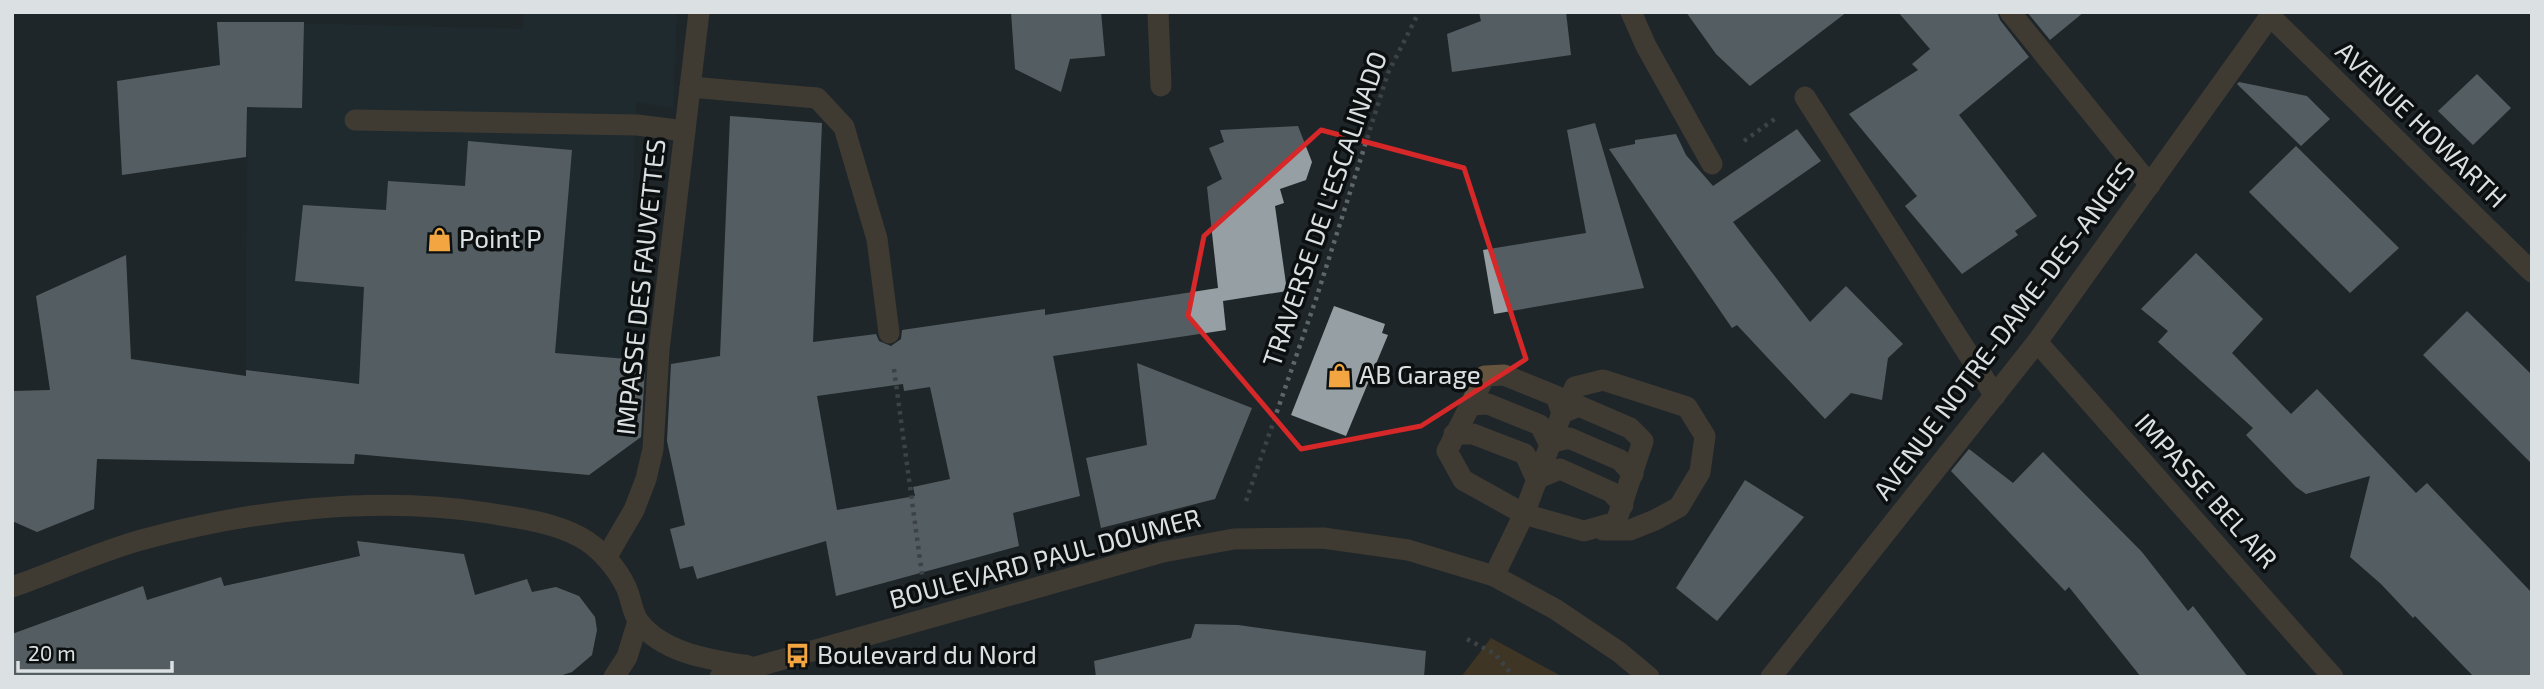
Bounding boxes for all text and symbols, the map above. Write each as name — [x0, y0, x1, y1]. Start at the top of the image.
street label: AVENUE HOWARTH — [2330, 35, 2514, 213]
street label: TRAVERSE DE L'ESCALINADO — [1255, 47, 1392, 370]
street label: IMPASSE DES FAUVETTES — [609, 137, 670, 437]
street label: AVENUE NOTRE-DAME-DES-ANGES — [1866, 155, 2140, 505]
place label: Point P — [459, 222, 542, 253]
shop icon: Point P — [425, 225, 453, 253]
place label: AB Garage — [1359, 358, 1481, 389]
shop icon: AB Garage — [1325, 361, 1353, 389]
street label: IMPASSE BEL AIR — [2130, 406, 2285, 574]
street label: BOULEVARD PAUL DOUMER — [886, 501, 1204, 614]
scale bar — [18, 630, 172, 674]
place label: Boulevard du Nord — [817, 638, 1037, 669]
text: 20 m — [28, 640, 76, 665]
bus stop icon: Boulevard du Nord — [783, 641, 811, 669]

